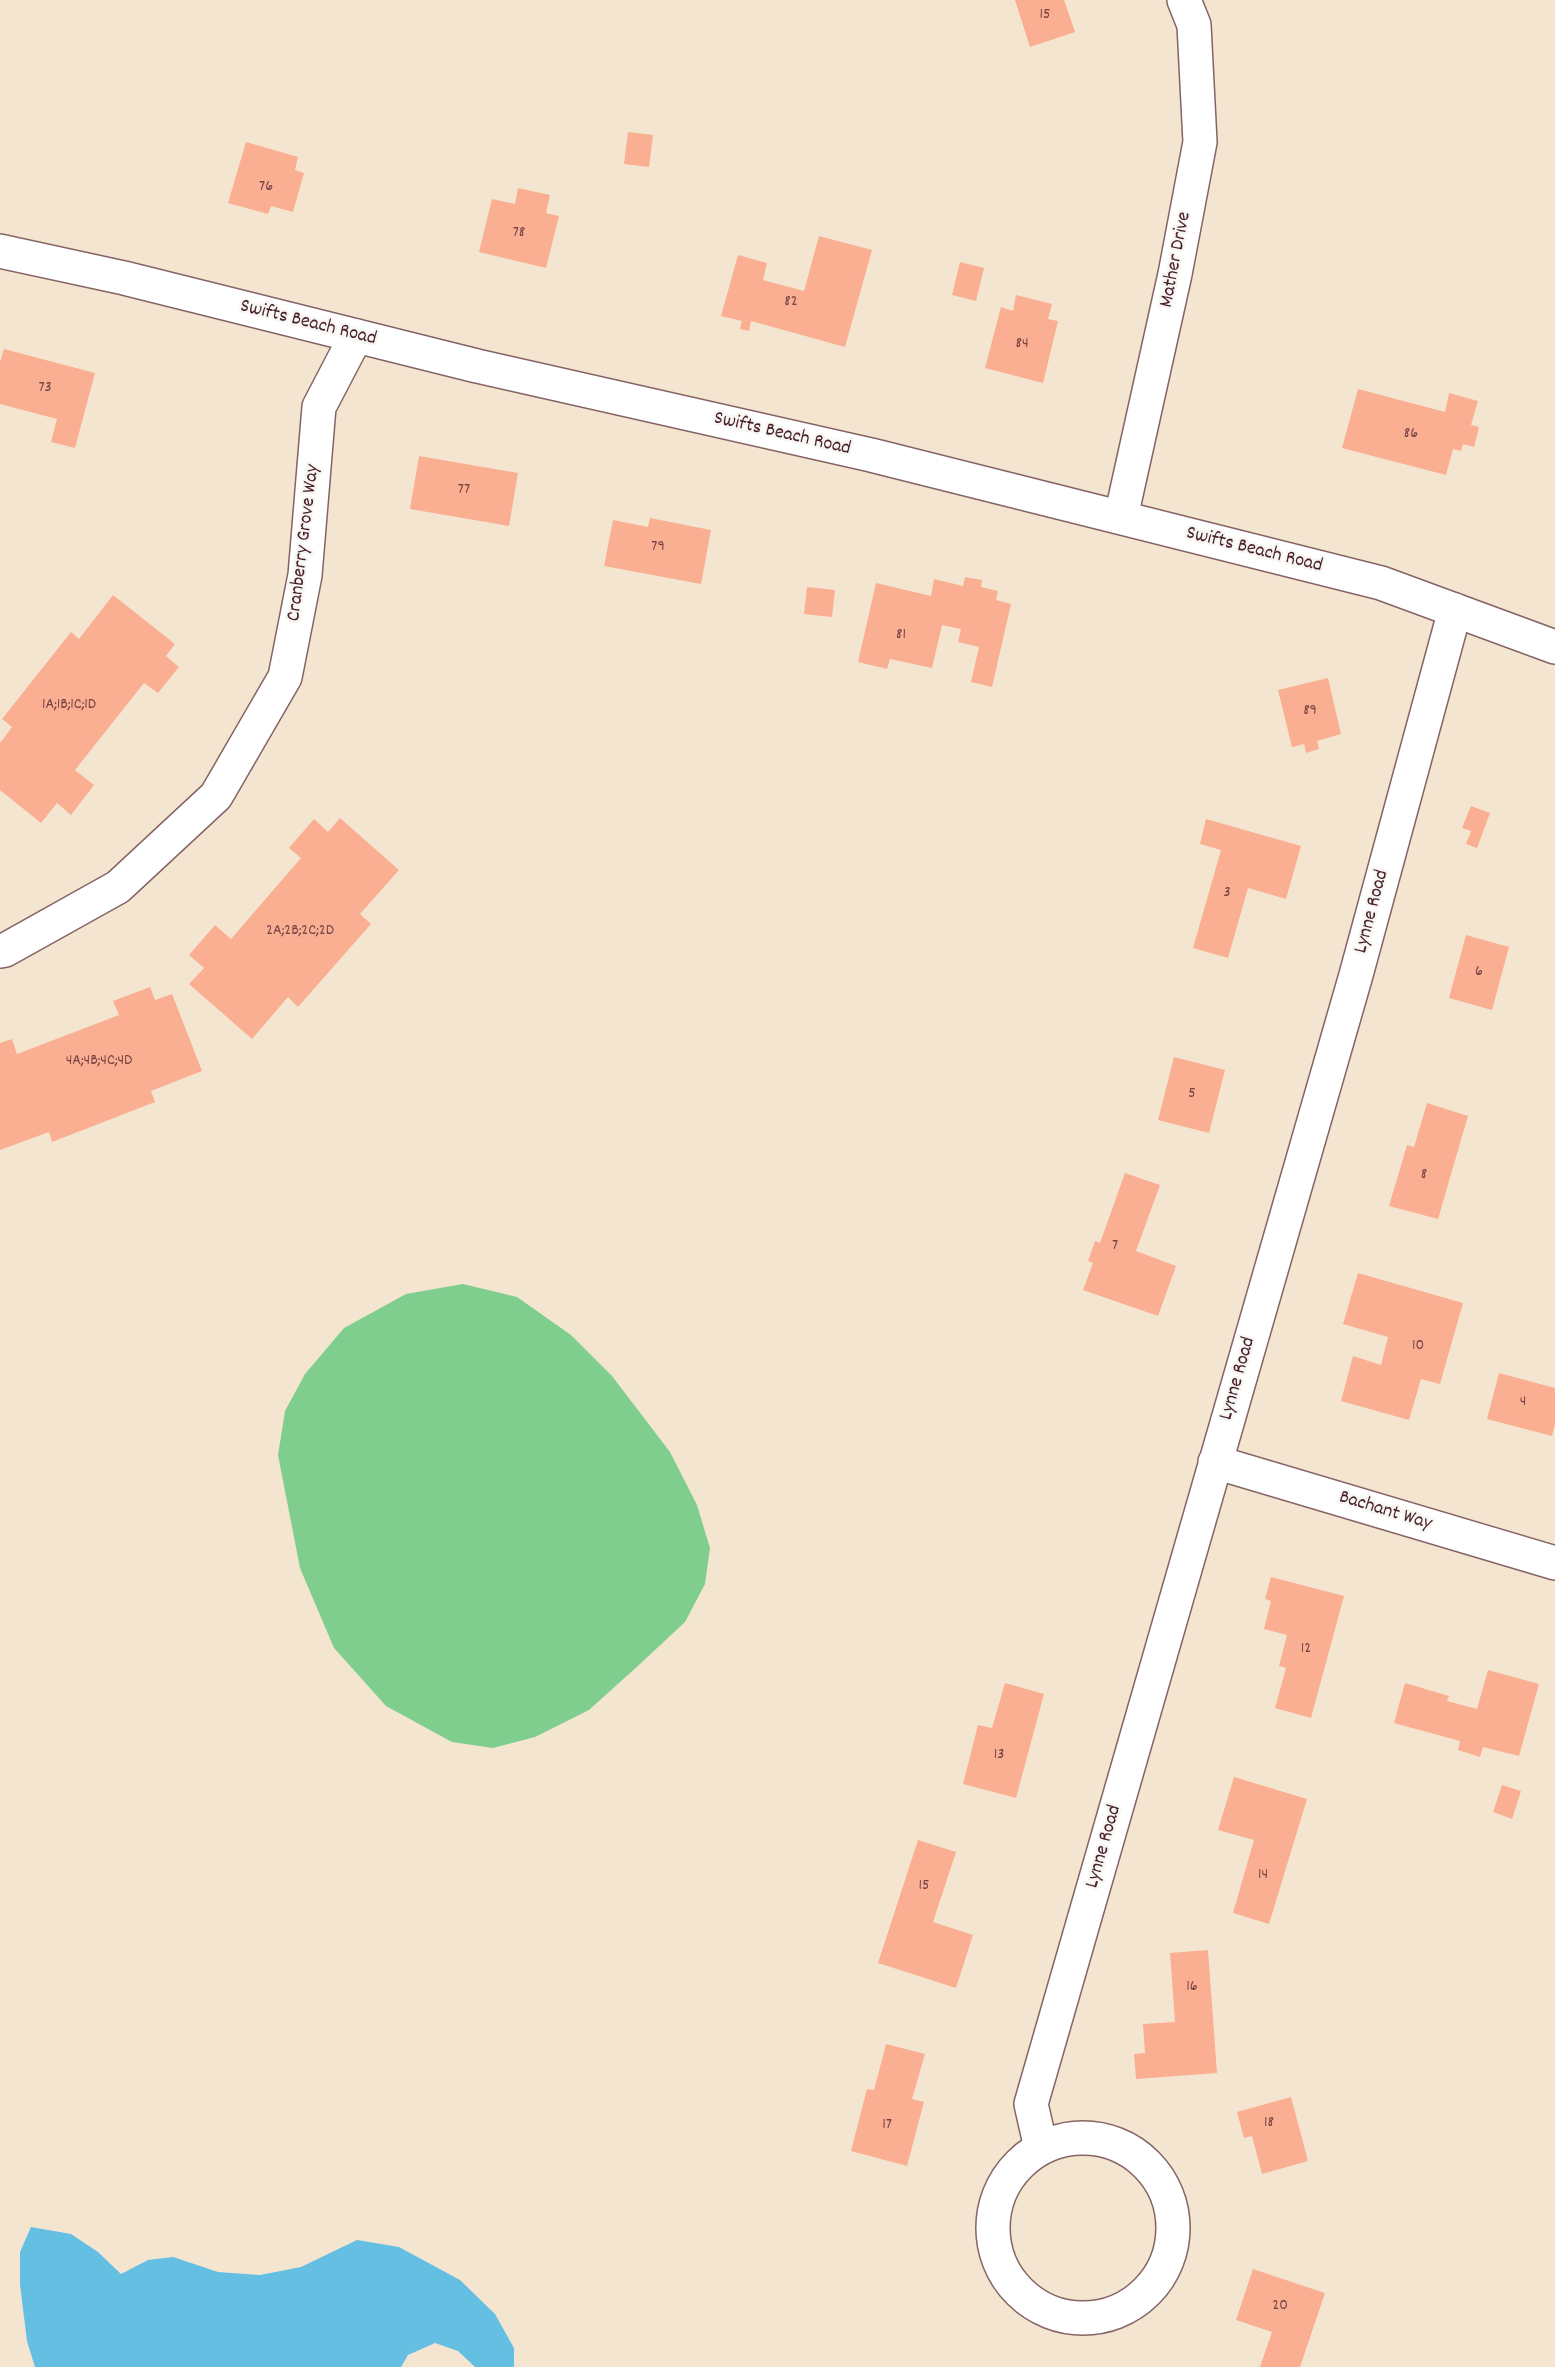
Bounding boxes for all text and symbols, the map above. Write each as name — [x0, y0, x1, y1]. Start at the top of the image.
house number: 15 — [1040, 6, 1050, 26]
house number: 76 — [259, 178, 273, 198]
street label: Mather Drive — [1156, 210, 1198, 310]
house number: 78 — [513, 224, 525, 244]
house number: 82 — [784, 293, 798, 313]
street label: Swifts Beach Road — [237, 295, 379, 353]
house number: 84 — [1015, 335, 1029, 355]
house number: 73 — [38, 379, 52, 399]
street label: Swifts Beach Road — [711, 408, 853, 462]
house number: 86 — [1404, 425, 1418, 445]
street label: Cranberry Grove Way — [283, 463, 327, 623]
house number: 77 — [458, 481, 470, 501]
street label: Swifts Beach Road — [1183, 522, 1325, 580]
house number: 79 — [651, 538, 665, 558]
house number: 81 — [896, 626, 906, 646]
house number: 1A;1B;1C;1D — [42, 696, 96, 716]
house number: 89 — [1303, 702, 1317, 722]
street label: Lynne Road — [1350, 868, 1396, 956]
house number: 3 — [1223, 884, 1231, 904]
house number: 2A;2B;2C;2D — [266, 922, 334, 942]
house number: 6 — [1475, 963, 1483, 983]
house number: 4A;4B;4C;4D — [66, 1052, 132, 1072]
house number: 5 — [1188, 1085, 1196, 1105]
house number: 8 — [1421, 1166, 1427, 1186]
house number: 7 — [1112, 1237, 1118, 1257]
street label: Lynne Road — [1216, 1335, 1262, 1423]
house number: 10 — [1412, 1337, 1424, 1357]
house number: 4 — [1520, 1393, 1526, 1413]
street label: Bachant Way — [1336, 1487, 1434, 1537]
house number: 12 — [1301, 1640, 1311, 1660]
house number: 13 — [994, 1746, 1004, 1766]
street label: Lynne Road — [1082, 1803, 1128, 1891]
house number: 14 — [1258, 1866, 1268, 1886]
house number: 15 — [919, 1877, 929, 1897]
house number: 16 — [1186, 1978, 1198, 1998]
house number: 18 — [1264, 2114, 1274, 2134]
house number: 17 — [882, 2116, 892, 2136]
house number: 20 — [1272, 2297, 1288, 2317]

